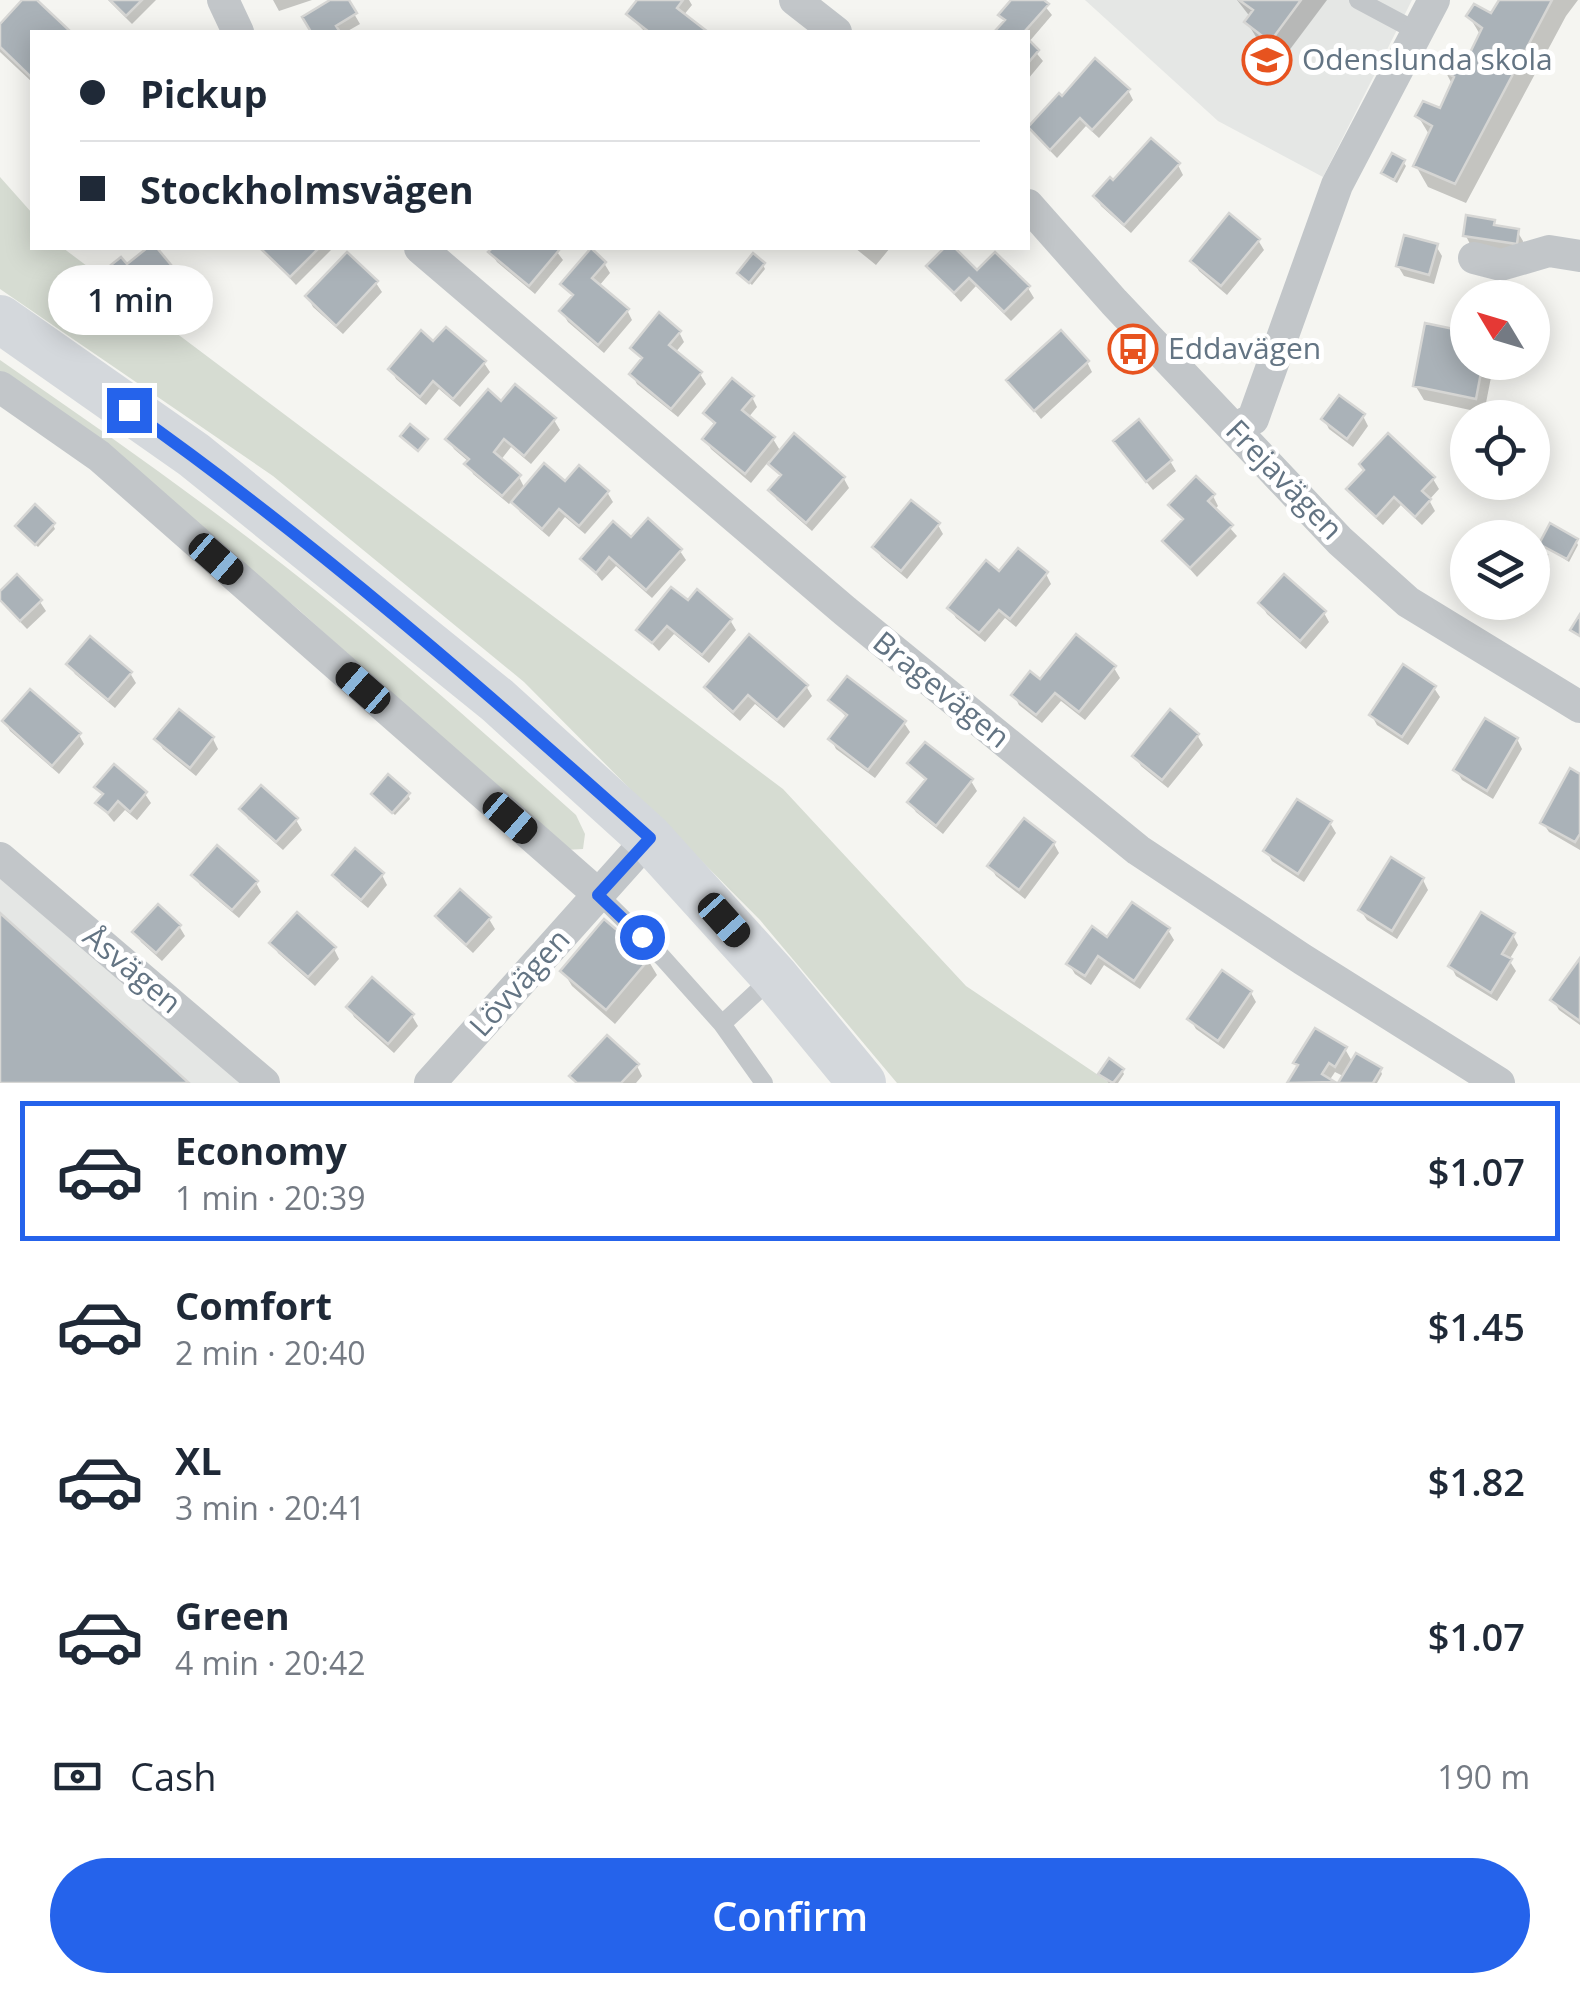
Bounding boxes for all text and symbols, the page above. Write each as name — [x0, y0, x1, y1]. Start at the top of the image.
school or university icon: Odenslunda skola — [1241, 34, 1293, 86]
place label: Odenslunda skola — [1302, 38, 1553, 79]
text: Pickup — [140, 67, 268, 119]
text: Stockholmsvägen — [140, 163, 474, 215]
callout: 1 min — [46, 265, 212, 335]
text: 1 min — [87, 278, 174, 321]
north arrow — [1450, 280, 1550, 380]
map controls — [1450, 280, 1550, 620]
bus stop icon: Eddavägen — [1107, 323, 1159, 375]
place label: Eddavägen — [1168, 327, 1321, 368]
route end — [107, 388, 152, 433]
button: locate — [1450, 400, 1550, 500]
street label: Frejavägen — [1218, 410, 1353, 548]
button: layers — [1450, 520, 1550, 620]
car — [184, 528, 248, 590]
street label: Bragevägen — [865, 621, 1019, 757]
car — [331, 657, 395, 719]
car — [478, 787, 542, 849]
car — [693, 888, 755, 952]
route start — [620, 915, 665, 960]
street label: Åsvägen — [75, 916, 191, 1022]
street label: Lövvägen — [460, 919, 578, 1045]
text: Economy — [175, 1124, 347, 1176]
icon: car — [55, 1126, 145, 1216]
text: $1.07 — [1428, 1145, 1525, 1197]
text: 1 min · 20:39 — [175, 1176, 366, 1219]
text: Comfort — [175, 1279, 332, 1331]
icon: car — [55, 1281, 145, 1371]
text: $1.45 — [1428, 1300, 1525, 1352]
text: 2 min · 20:40 — [175, 1331, 366, 1374]
text: XL — [175, 1434, 222, 1486]
icon: car — [55, 1436, 145, 1526]
text: $1.82 — [1428, 1455, 1525, 1507]
text: 3 min · 20:41 — [175, 1486, 366, 1529]
text: Green — [175, 1589, 290, 1641]
icon: car — [55, 1591, 145, 1681]
text: $1.07 — [1428, 1610, 1525, 1662]
text: 4 min · 20:42 — [175, 1641, 366, 1684]
icon: cash — [50, 1749, 105, 1804]
text: Cash — [130, 1750, 216, 1802]
text: 190 m — [1437, 1755, 1530, 1798]
button: Confirm — [50, 1858, 1530, 1973]

